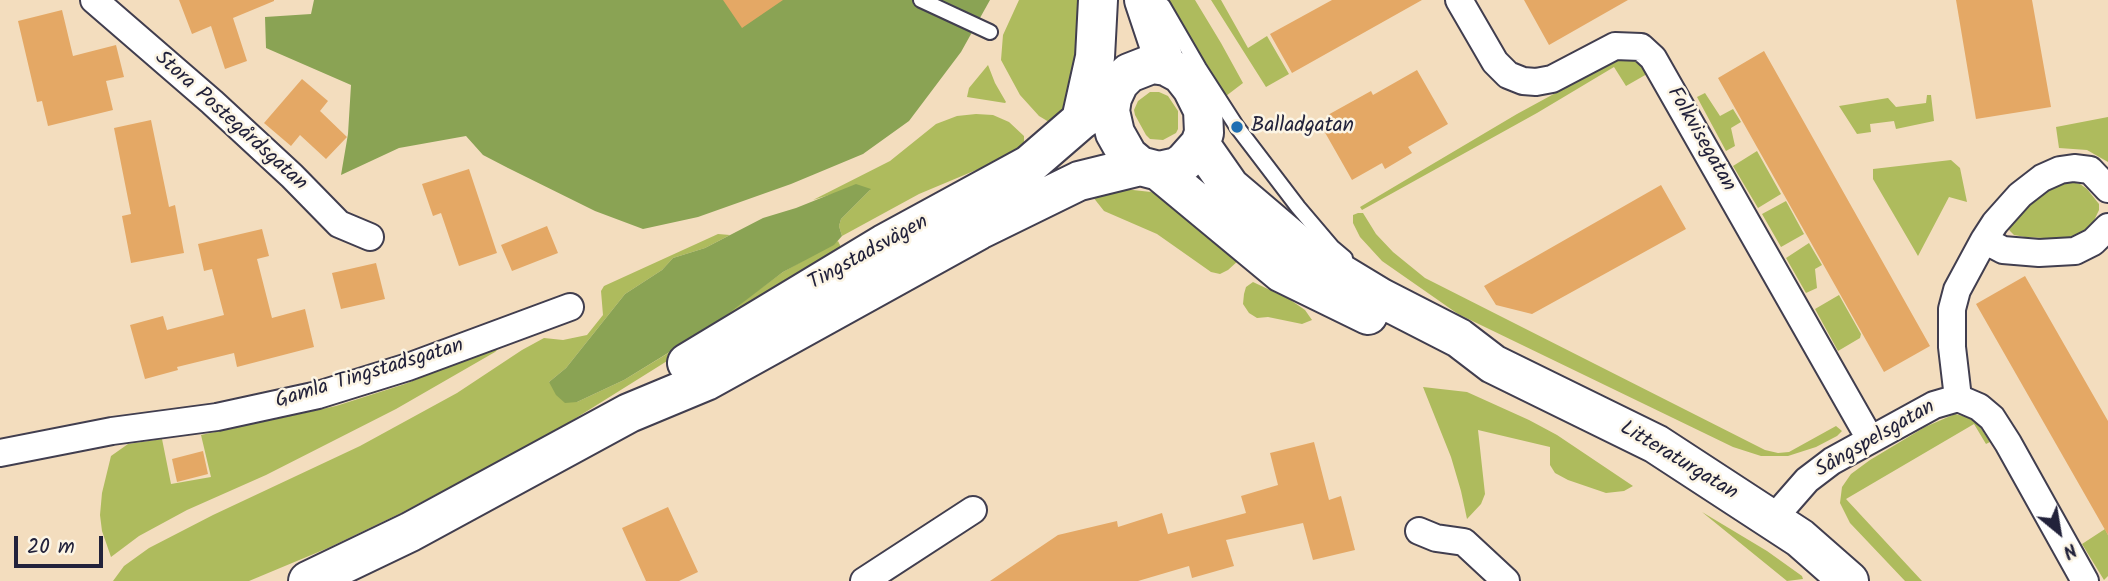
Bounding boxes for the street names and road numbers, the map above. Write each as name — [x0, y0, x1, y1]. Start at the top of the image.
street label: Stora Postegårdsgatan — [148, 47, 312, 197]
street label: Folkvisegatan — [1660, 83, 1740, 197]
street label: Tingstadsvägen — [805, 211, 933, 297]
street label: Gamla Tingstadsgatan — [273, 334, 467, 416]
street label: Sångspelsgatan — [1812, 396, 1940, 484]
street label: Litteraturgatan — [1614, 417, 1742, 507]

